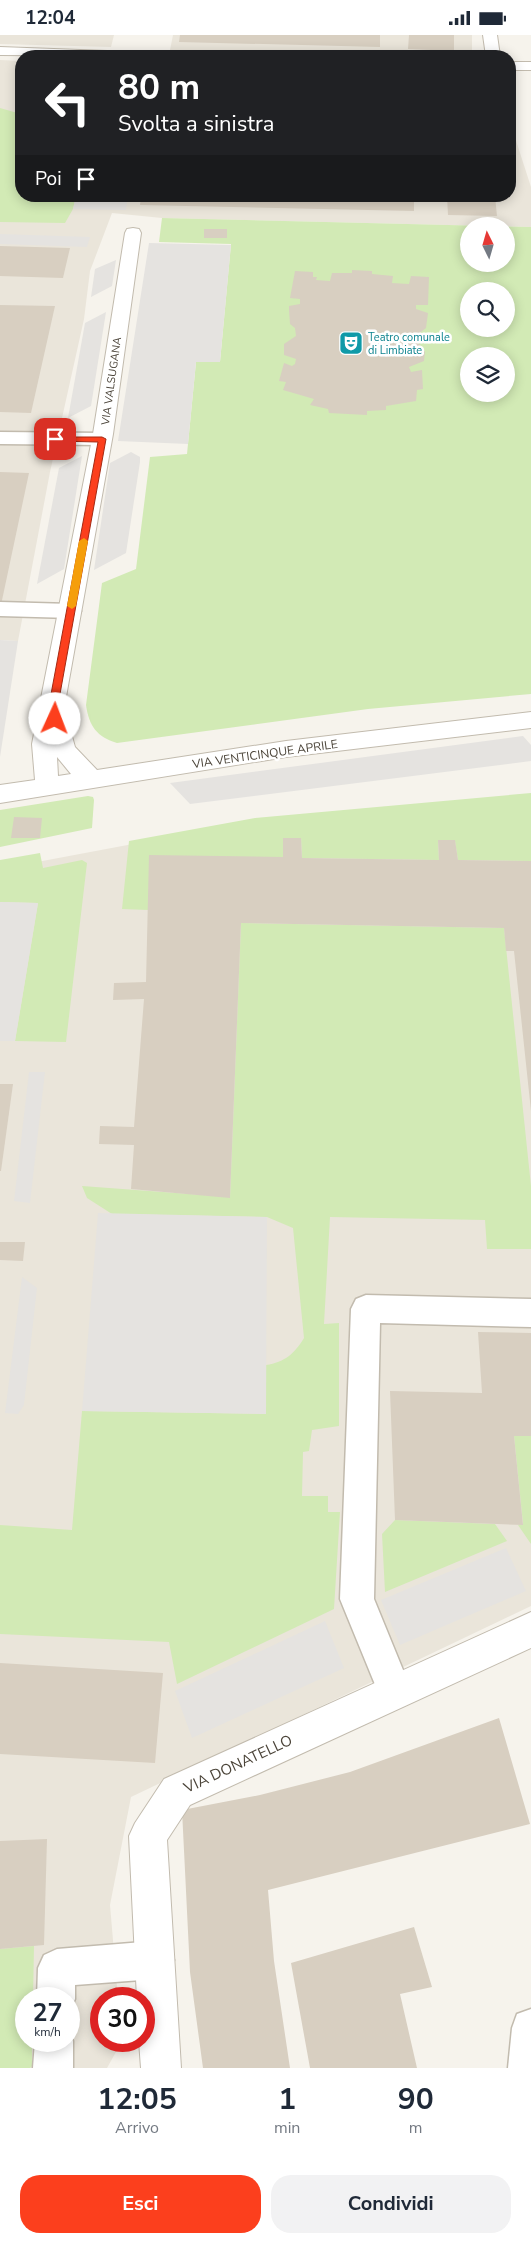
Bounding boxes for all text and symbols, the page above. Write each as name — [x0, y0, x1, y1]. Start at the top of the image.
text: 12:04 — [25, 5, 75, 31]
text: 80 m — [118, 64, 200, 111]
icon: left — [35, 70, 100, 135]
text: Svolta a sinistra — [118, 109, 274, 139]
icon: arrive — [72, 165, 100, 193]
text: Poi — [35, 166, 62, 192]
north arrow — [460, 217, 515, 273]
map controls — [460, 217, 515, 402]
button: search — [460, 282, 515, 337]
theatre icon: Teatro comunale di Limbiate — [338, 330, 364, 356]
place label: Teatro comunale di Limbiate — [368, 330, 450, 358]
street label: VIA VALSUGANA — [98, 336, 125, 427]
button: layers — [460, 347, 515, 402]
pin — [34, 418, 76, 460]
icon: arrive — [41, 425, 69, 453]
position arrow — [28, 692, 80, 744]
street label: VIA VENTICINQUE APRILE — [190, 736, 339, 772]
street label: VIA DONATELLO — [180, 1730, 295, 1798]
speed limit sign: 30 — [90, 1987, 155, 2052]
text: 27 — [32, 1996, 63, 2030]
text: km/h — [34, 2024, 61, 2040]
text: 12:05 — [97, 2079, 177, 2120]
text: 1 — [278, 2079, 296, 2120]
text: 90 — [398, 2079, 434, 2120]
text: Arrivo — [115, 2117, 159, 2139]
text: min — [274, 2117, 300, 2139]
text: m — [409, 2117, 423, 2139]
button: Esci — [20, 2175, 261, 2233]
button: Condividi — [271, 2175, 511, 2233]

